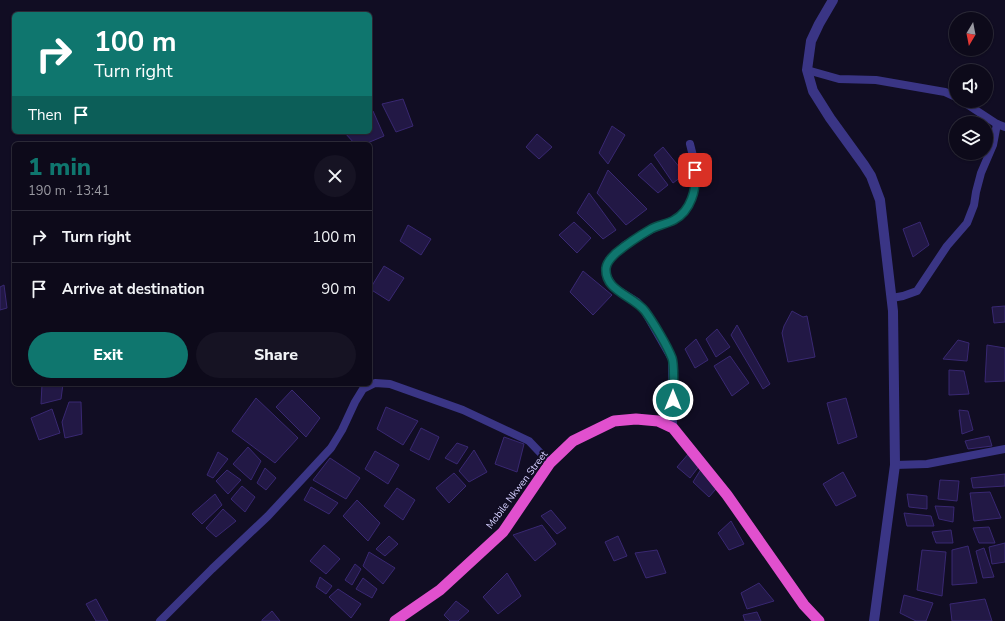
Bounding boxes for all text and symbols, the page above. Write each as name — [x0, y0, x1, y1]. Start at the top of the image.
north arrow — [949, 12, 993, 56]
map controls — [949, 12, 993, 160]
text: 100 m — [94, 23, 177, 61]
icon: right — [28, 28, 80, 80]
text: Turn right — [94, 59, 173, 83]
button: sound — [949, 64, 993, 108]
icon: arrive — [70, 104, 92, 126]
text: Then — [28, 105, 62, 125]
button: layers — [949, 116, 993, 160]
text: 1 min — [28, 151, 91, 183]
pin — [678, 153, 712, 187]
button: close — [314, 155, 356, 197]
icon: arrive — [684, 159, 706, 181]
text: 190 m · 13:41 — [28, 182, 110, 200]
icon: right — [28, 226, 50, 248]
text: Turn right — [62, 227, 131, 247]
text: 100 m — [312, 227, 356, 247]
icon: arrive — [28, 278, 50, 300]
text: Arrive at destination — [62, 279, 205, 299]
text: 90 m — [321, 279, 356, 299]
button: Exit — [28, 332, 188, 378]
button: Share — [196, 332, 356, 378]
position arrow — [652, 379, 694, 421]
street label: Mobile Nkwen Street — [483, 448, 551, 532]

